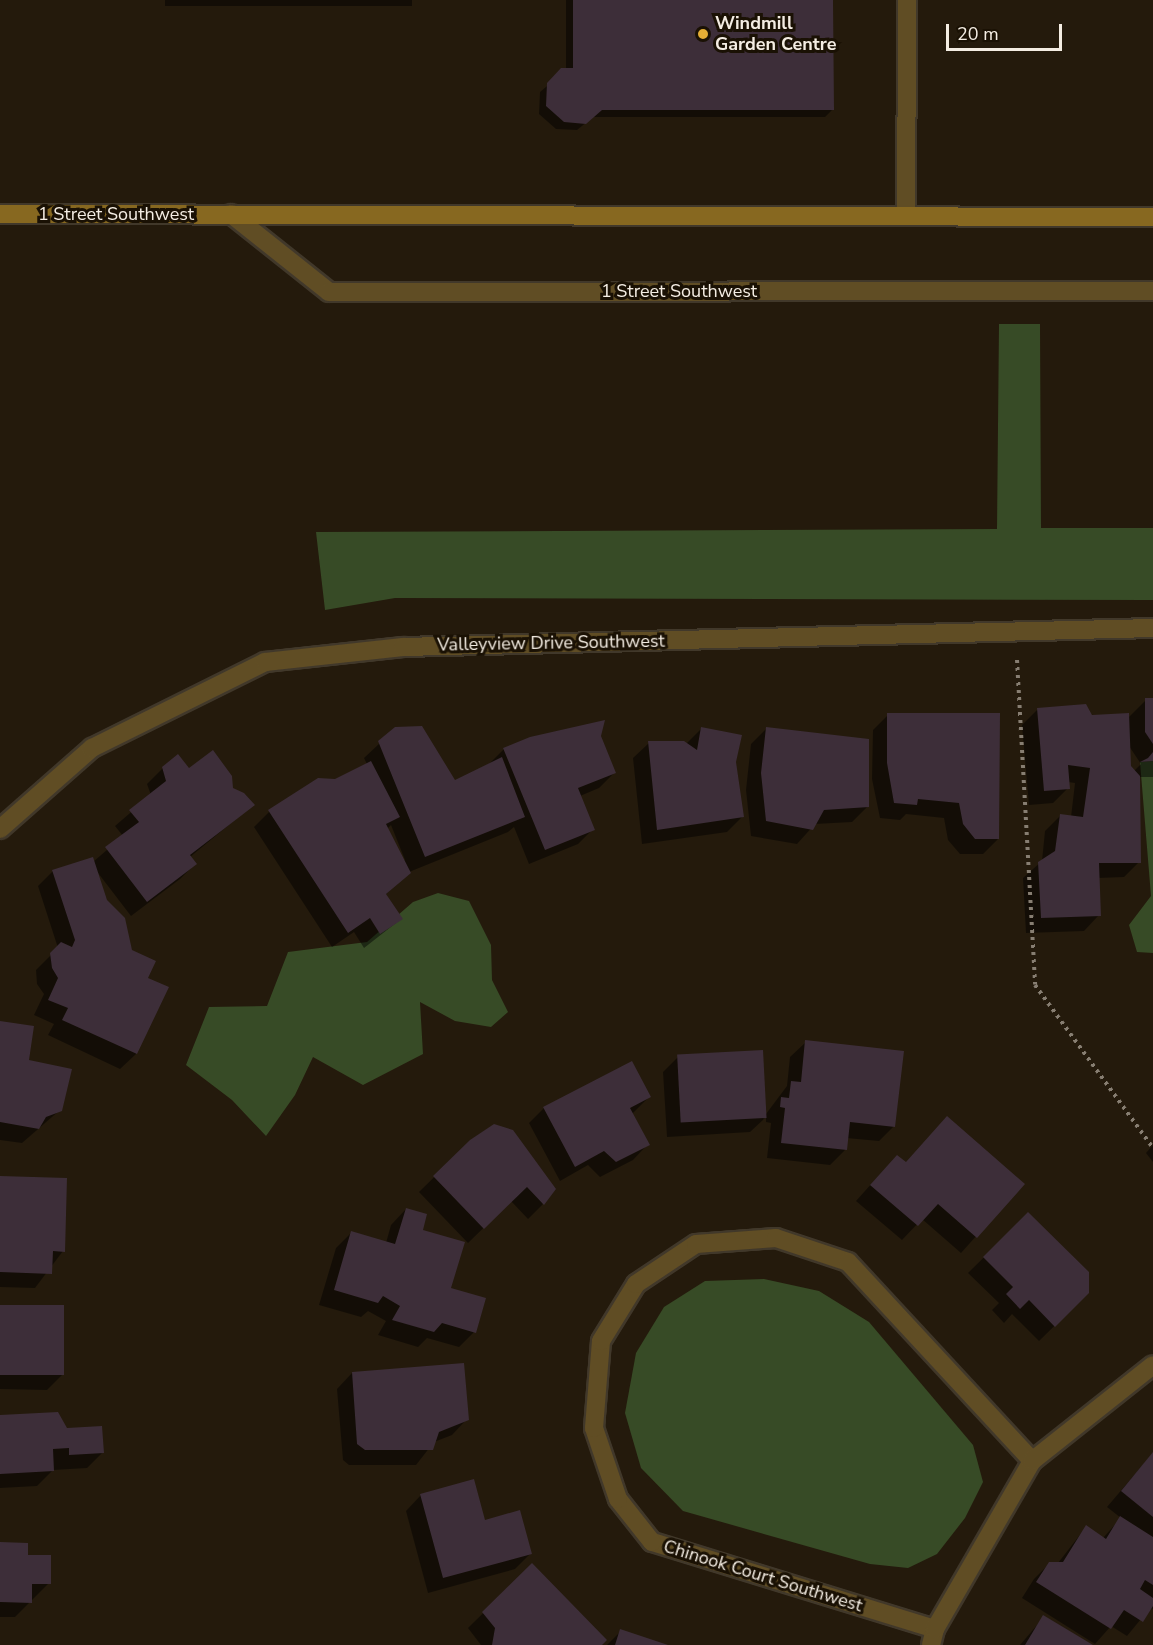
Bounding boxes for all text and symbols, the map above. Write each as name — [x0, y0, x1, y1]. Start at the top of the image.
scale bar — [949, 12, 1064, 50]
place label: Windmill Garden Centre — [715, 13, 836, 56]
text: 20 m — [957, 22, 999, 46]
marker: Windmill Garden Centre — [696, 27, 710, 41]
street label: 1 Street Southwest — [38, 203, 194, 225]
street label: 1 Street Southwest — [601, 280, 757, 302]
street label: Valleyview Drive Southwest — [437, 630, 665, 656]
street label: Chinook Court Southwest — [661, 1535, 865, 1617]

